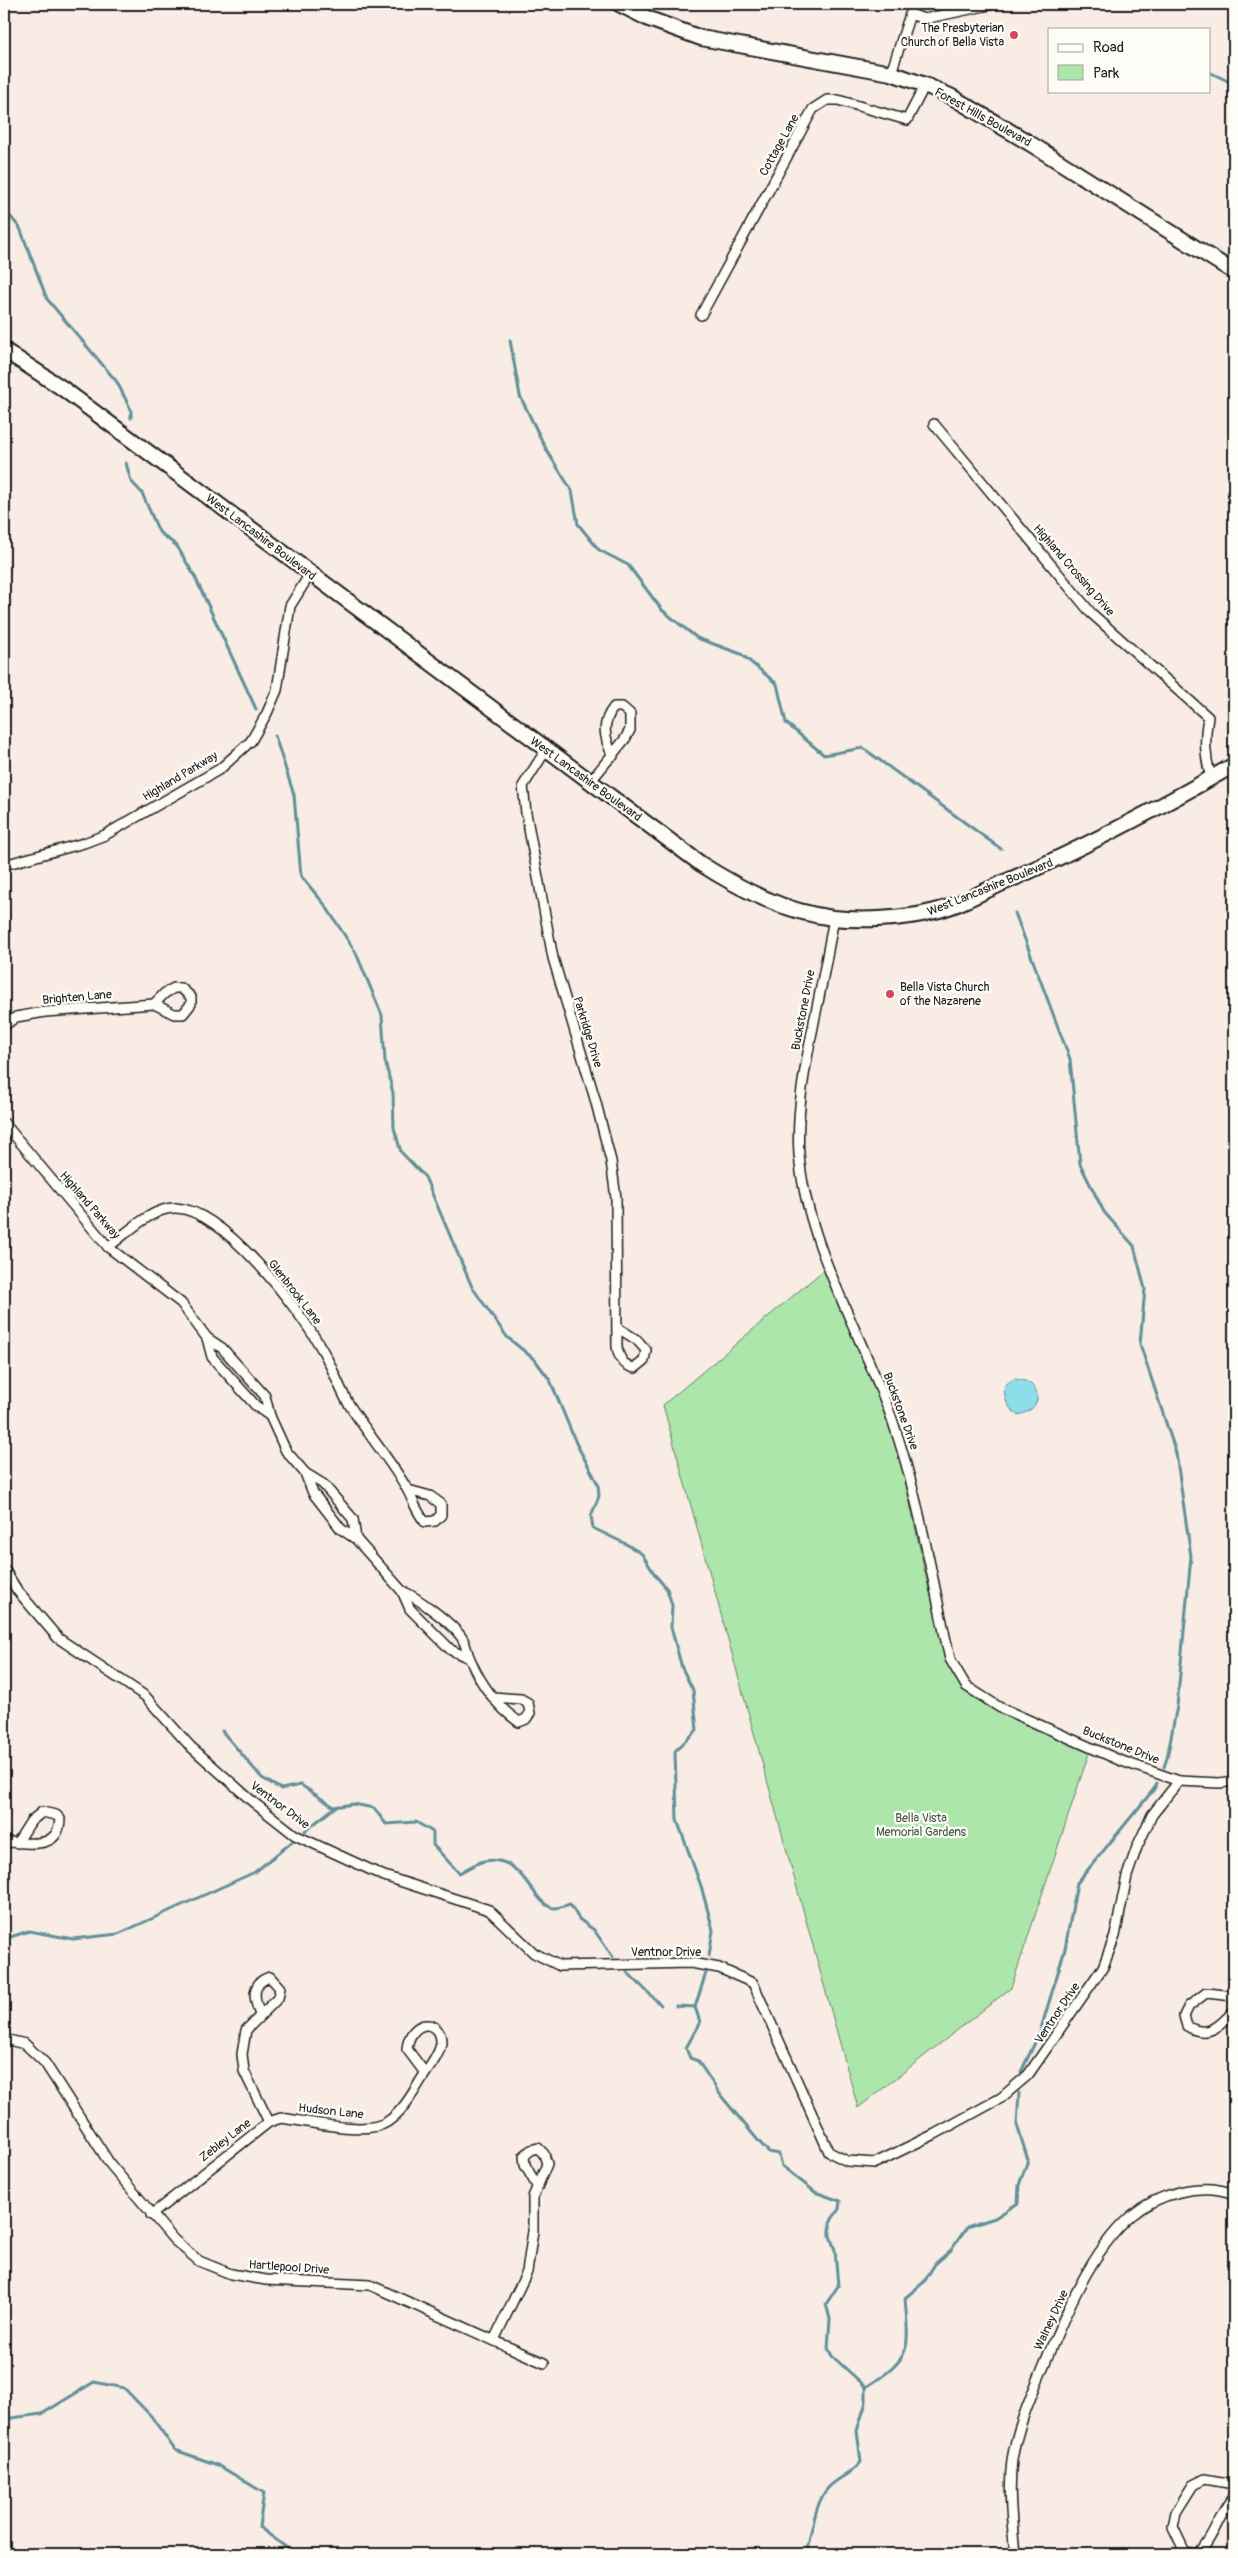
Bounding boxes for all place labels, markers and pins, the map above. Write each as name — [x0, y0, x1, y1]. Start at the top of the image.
place label: The Presbyterian Church of Bella Vista — [901, 21, 1004, 50]
marker: The Presbyterian Church of Bella Vista — [1008, 29, 1020, 41]
place label: Bella Vista Church of the Nazarene — [900, 980, 990, 1009]
marker: Bella Vista Church of the Nazarene — [884, 988, 896, 1000]

